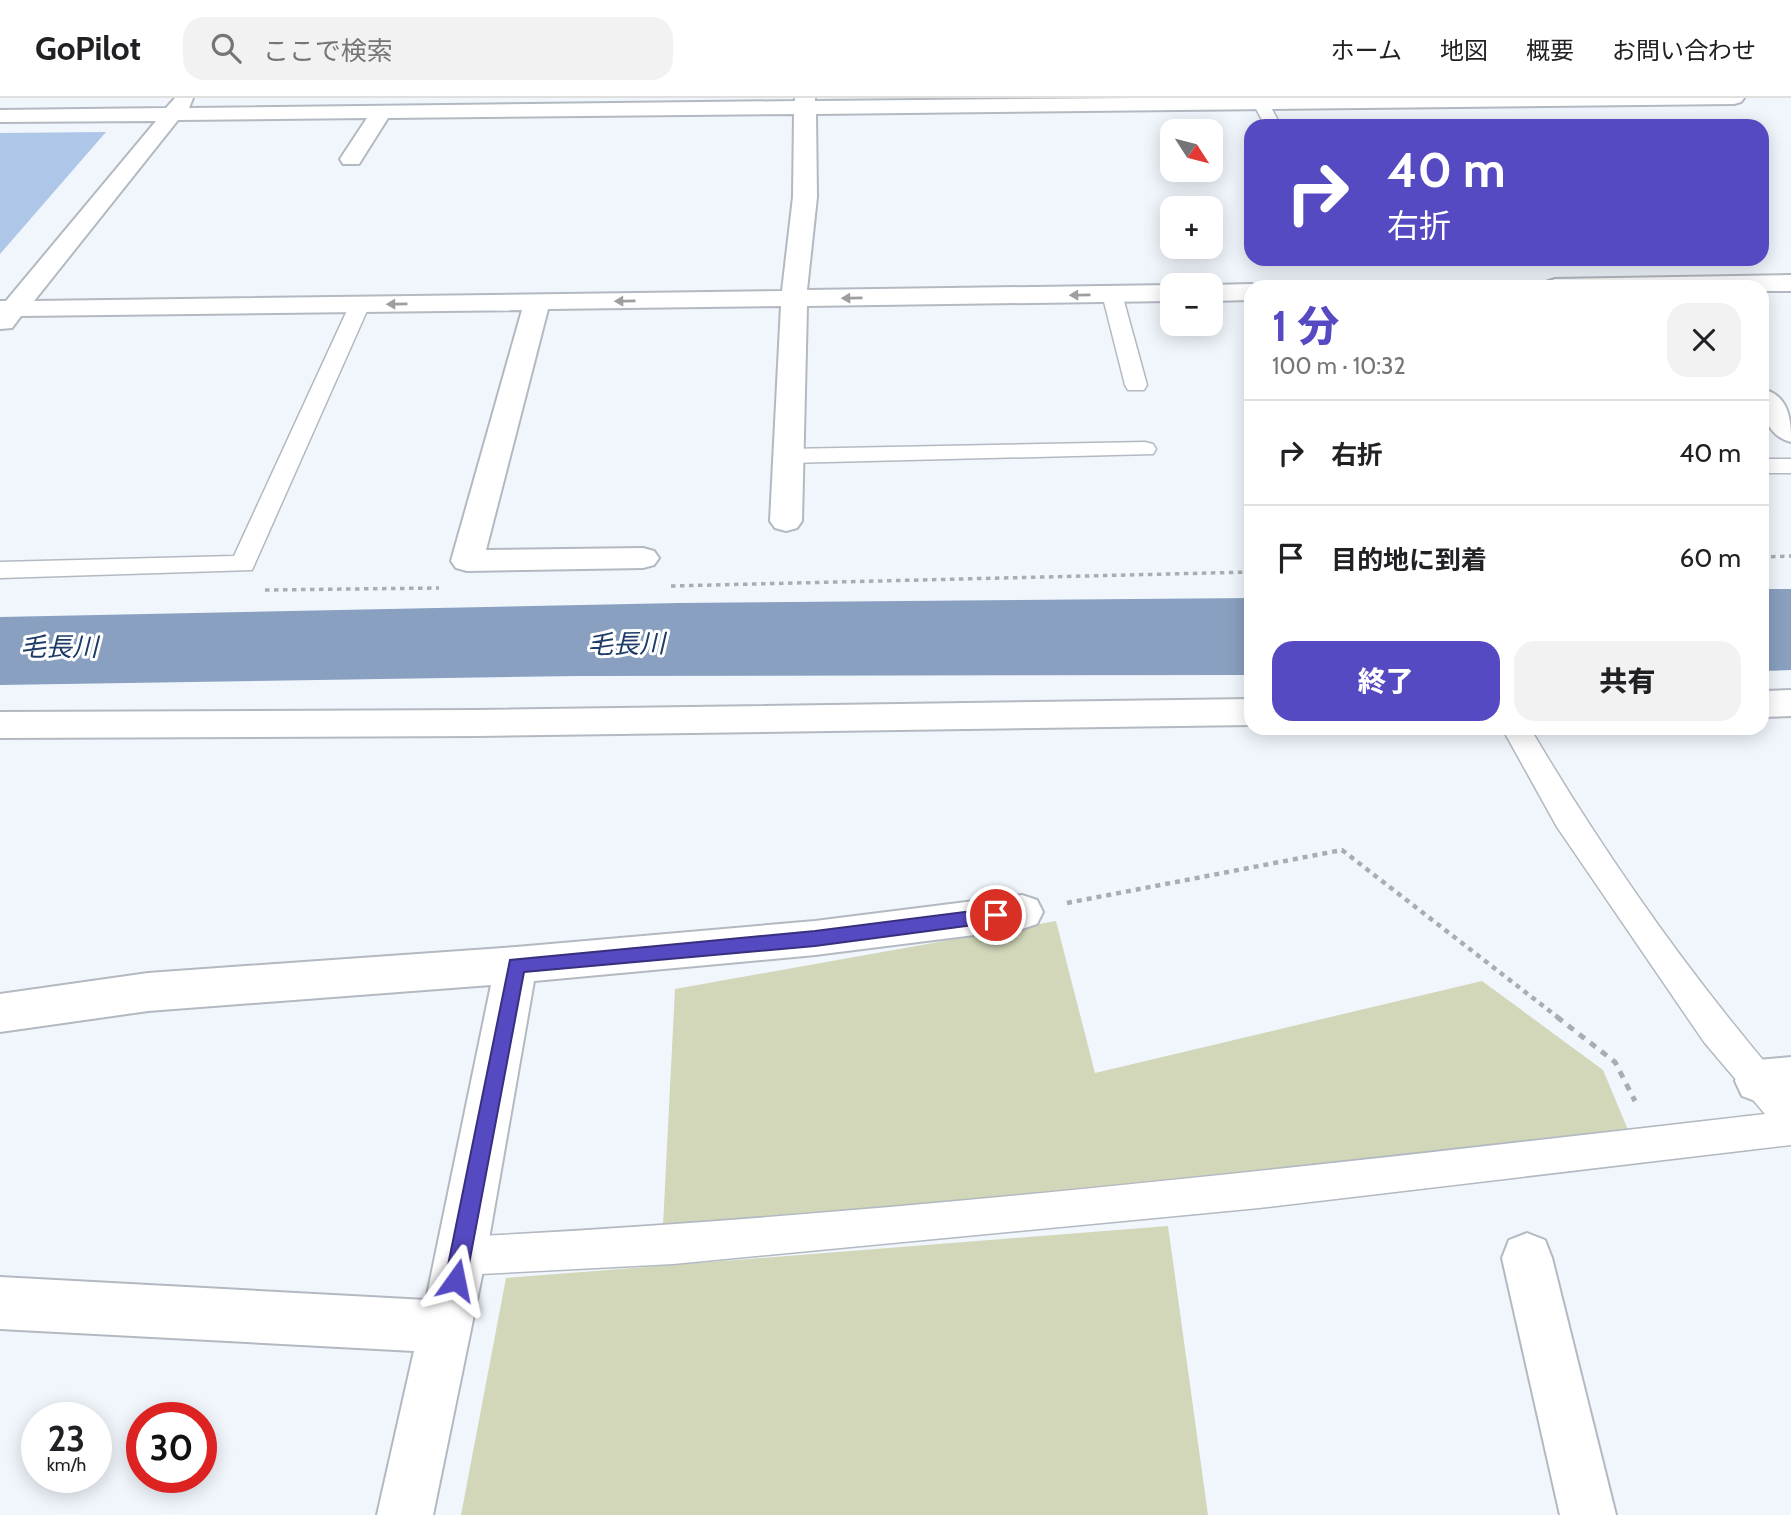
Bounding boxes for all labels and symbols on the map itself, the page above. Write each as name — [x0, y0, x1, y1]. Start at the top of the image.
north arrow — [1160, 119, 1223, 182]
one-way arrow — [1069, 289, 1091, 301]
one-way arrow — [841, 292, 863, 304]
one-way arrow — [614, 295, 636, 307]
one-way arrow — [386, 298, 408, 310]
water label: 毛長川 — [587, 627, 668, 661]
water label: 毛長川 — [20, 631, 101, 663]
pin — [966, 885, 1026, 945]
position arrow — [419, 1243, 493, 1317]
speed limit sign: 30 — [126, 1402, 217, 1493]

